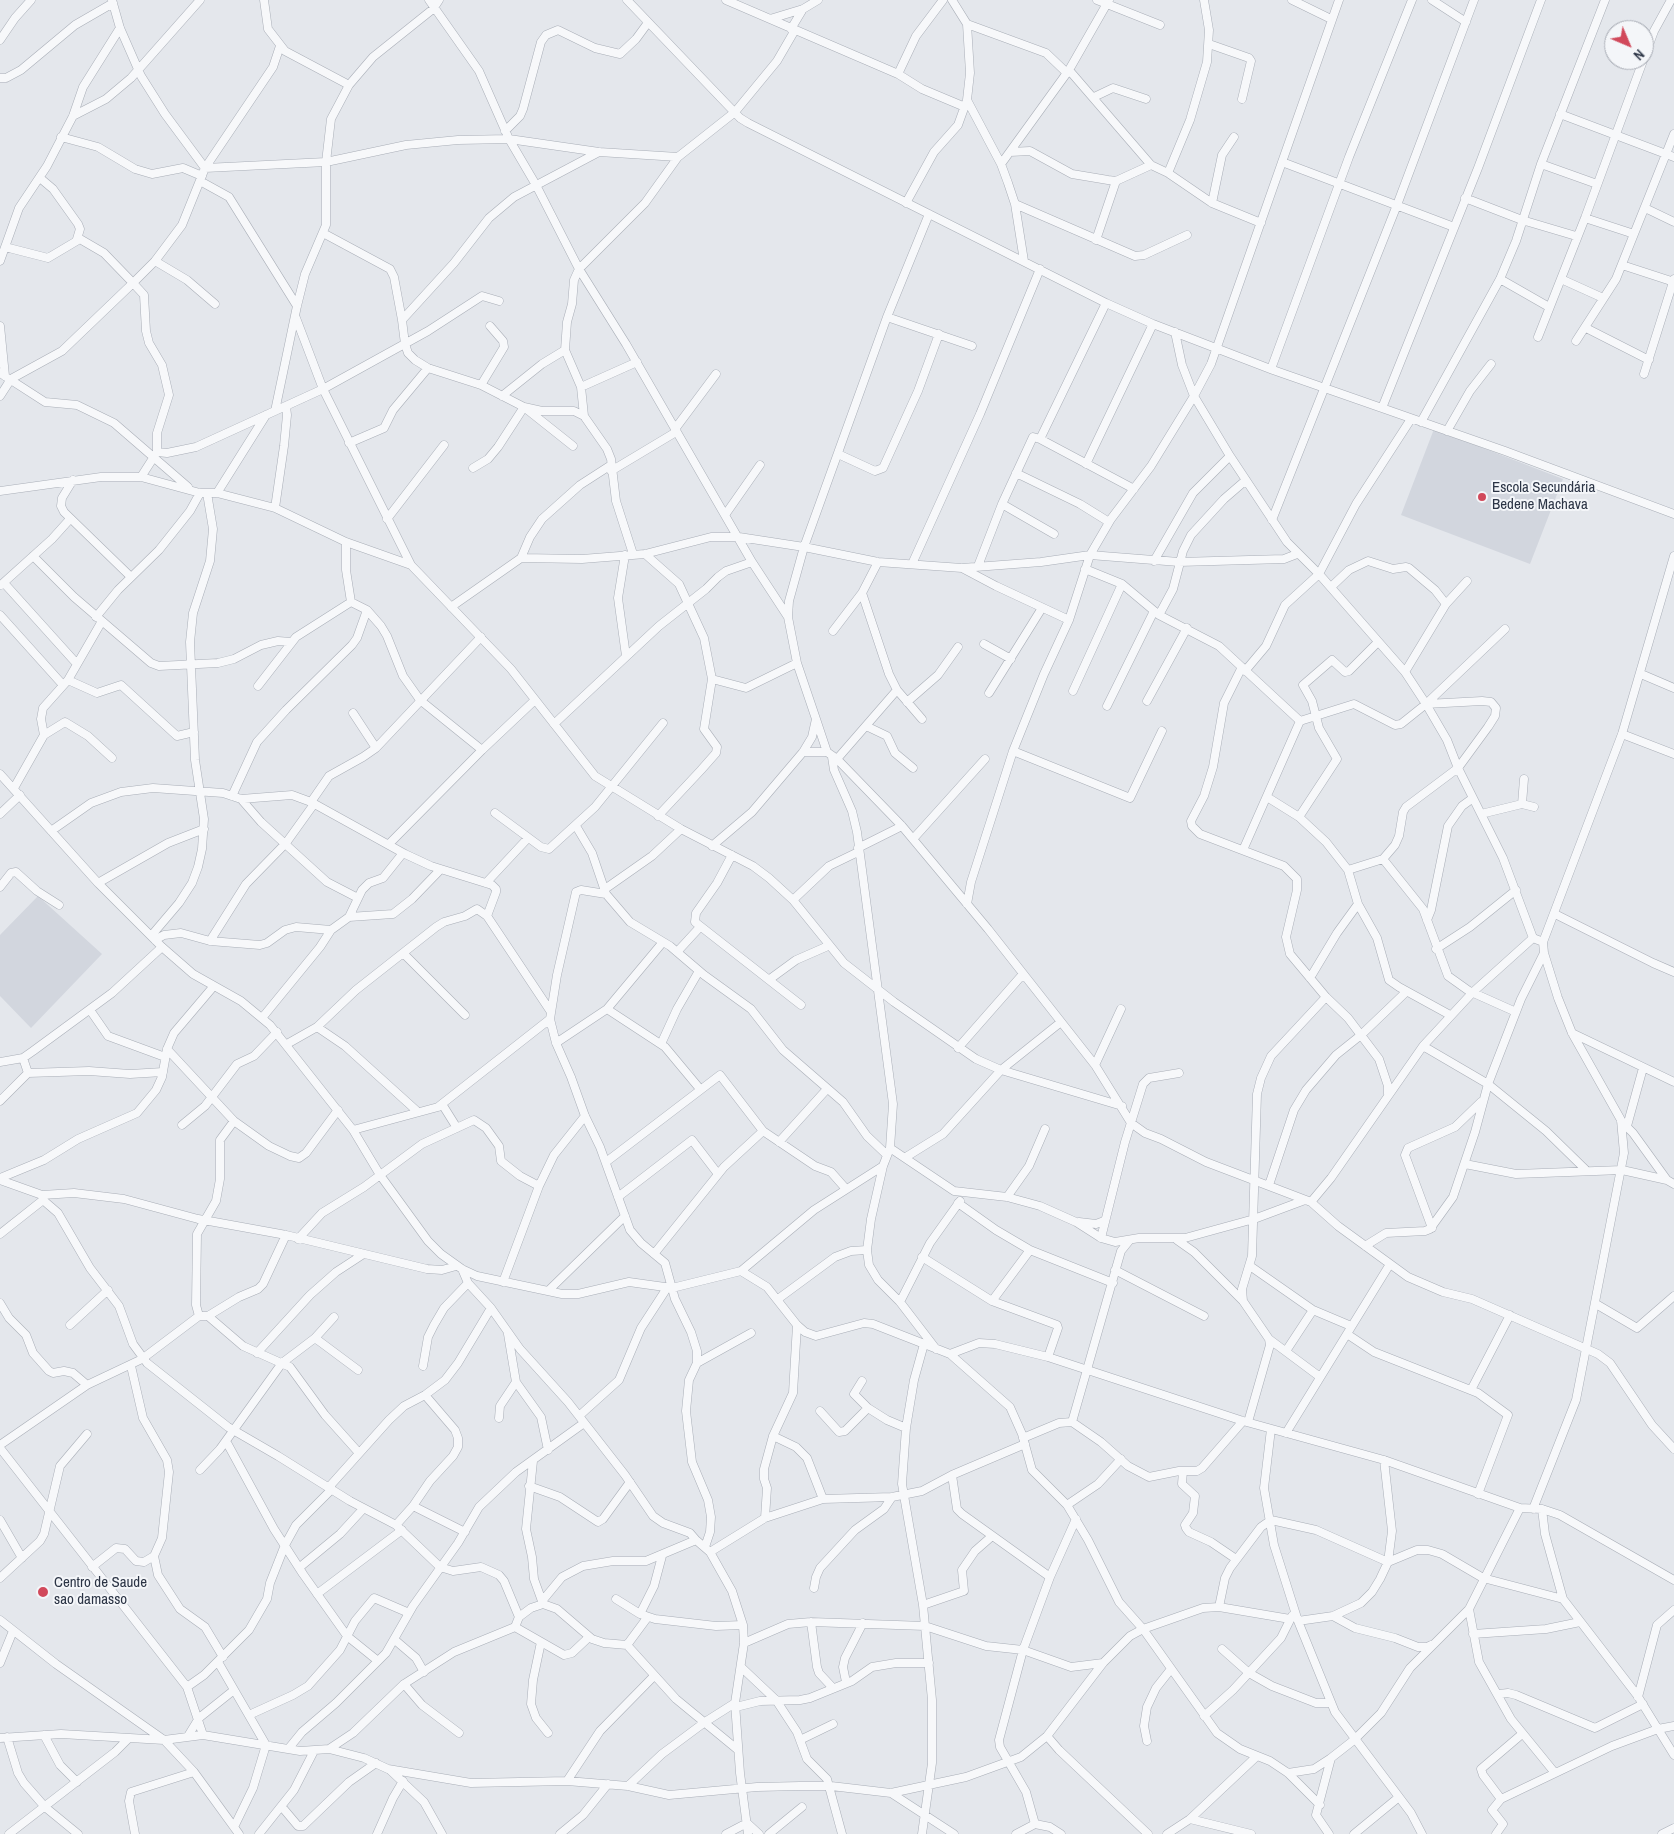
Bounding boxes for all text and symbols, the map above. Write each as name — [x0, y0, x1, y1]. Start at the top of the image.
north arrow — [1604, 20, 1654, 70]
text: N — [1630, 46, 1648, 64]
place label: Escola Secundária Bedene Machava — [1492, 479, 1595, 514]
marker: Escola Secundária Bedene Machava — [1476, 491, 1488, 503]
place label: Centro de Saude sao damasso — [54, 1574, 147, 1609]
marker: Centro de Saude sao damasso — [36, 1585, 50, 1599]

